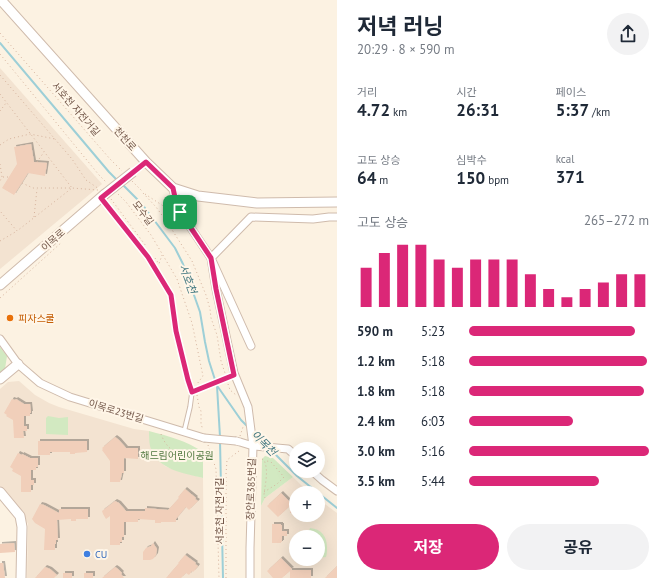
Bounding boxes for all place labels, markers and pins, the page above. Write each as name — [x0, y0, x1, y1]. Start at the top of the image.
pin — [163, 195, 197, 229]
place label: 피자스쿨 — [18, 312, 55, 325]
marker: 피자스쿨 — [5, 313, 15, 323]
place label: CU — [95, 548, 107, 561]
marker: CU — [82, 549, 92, 559]

